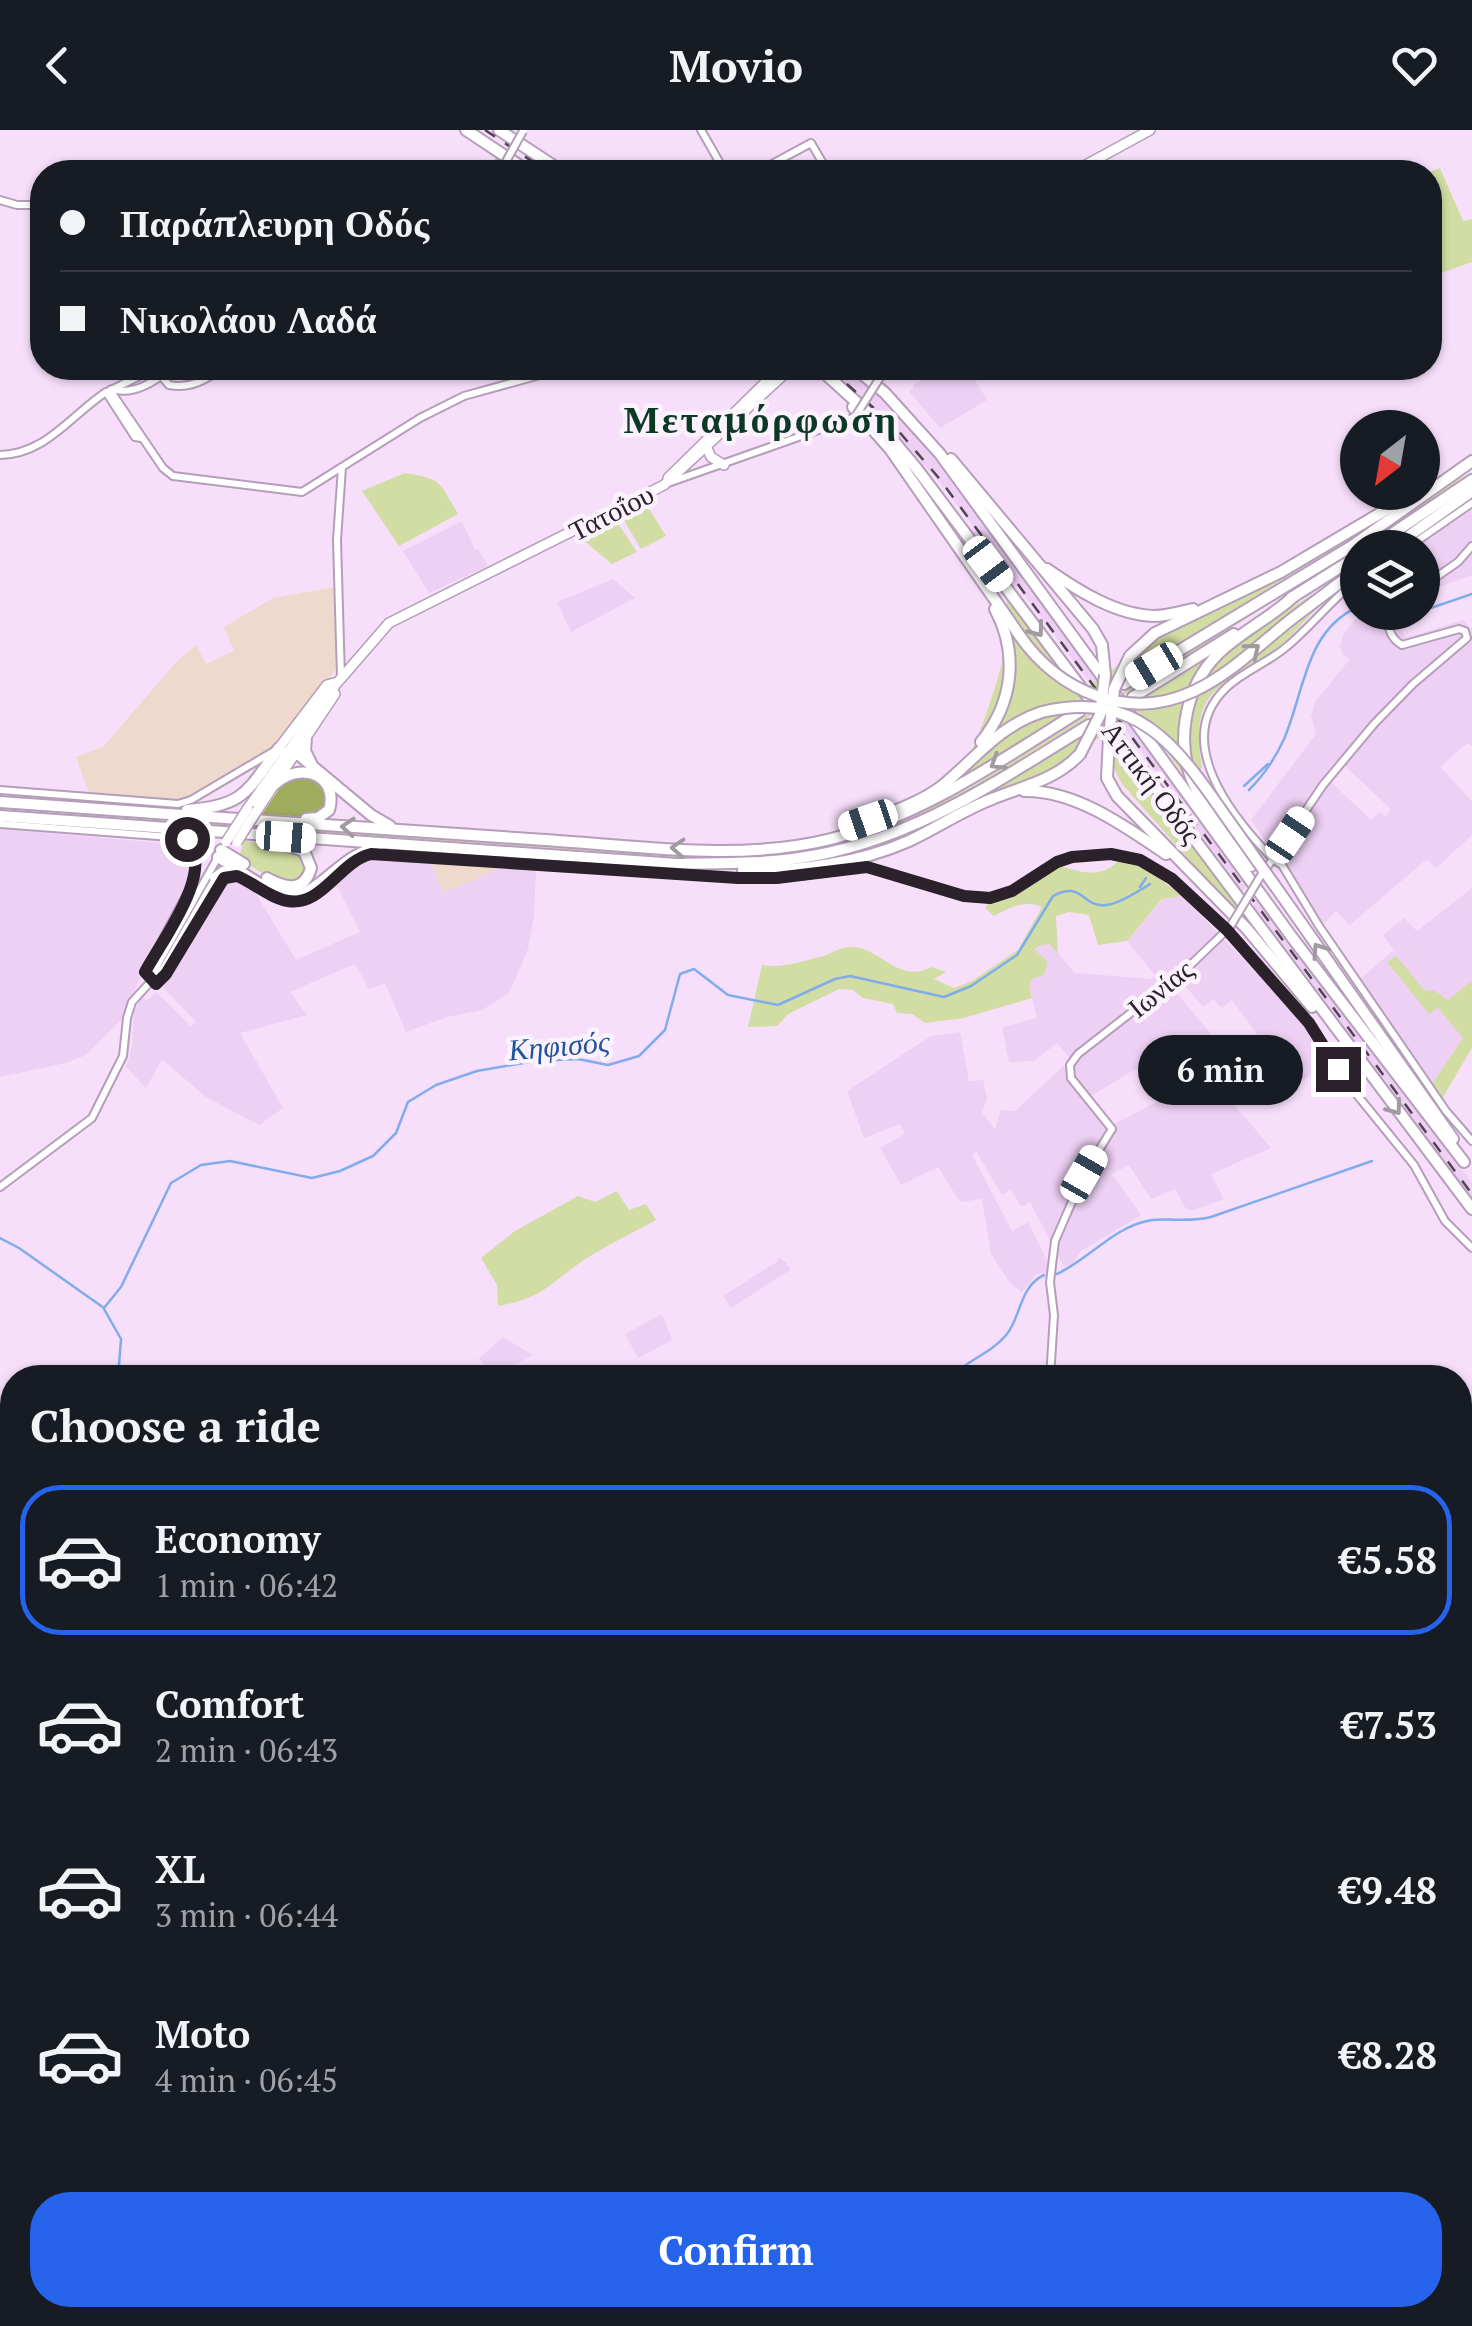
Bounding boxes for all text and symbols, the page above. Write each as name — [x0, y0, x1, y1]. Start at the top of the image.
text: Movio — [669, 35, 803, 95]
icon: back — [30, 38, 85, 93]
icon: heart — [1387, 38, 1442, 93]
text: Παράπλευρη Οδός — [120, 198, 429, 248]
text: Νικολάου Λαδά — [120, 294, 376, 344]
district label: Μεταμόρφωση — [623, 394, 899, 444]
north arrow — [1340, 410, 1440, 510]
map controls — [1340, 410, 1440, 630]
street label: Τατοΐου — [562, 475, 660, 549]
button: layers — [1340, 530, 1440, 630]
car — [958, 531, 1018, 597]
one-way arrow — [1026, 619, 1043, 637]
car — [1121, 638, 1187, 694]
one-way arrow — [1242, 644, 1260, 662]
street label: Αττική Οδός — [1094, 713, 1210, 851]
one-way arrow — [990, 751, 1008, 770]
car — [835, 796, 901, 844]
car — [1261, 802, 1319, 868]
route start — [165, 817, 210, 862]
one-way arrow — [339, 817, 355, 838]
car — [255, 820, 317, 854]
one-way arrow — [669, 838, 685, 859]
one-way arrow — [1313, 942, 1331, 961]
street label: Ιωνίας — [1120, 950, 1200, 1026]
water label: Κηφισός — [506, 1021, 612, 1069]
callout: 6 min — [1138, 1034, 1303, 1104]
route end — [1316, 1047, 1361, 1092]
text: 6 min — [1177, 1049, 1264, 1091]
one-way arrow — [1383, 1097, 1400, 1115]
car — [1056, 1141, 1112, 1207]
text: Choose a ride — [30, 1395, 321, 1455]
text: Economy — [155, 1514, 321, 1564]
icon: car — [35, 1515, 125, 1605]
text: €5.58 — [1340, 1535, 1437, 1585]
text: 1 min · 06:42 — [155, 1564, 338, 1606]
text: Comfort — [155, 1679, 304, 1729]
icon: car — [35, 1680, 125, 1770]
text: €7.53 — [1342, 1700, 1437, 1750]
text: 2 min · 06:43 — [155, 1729, 338, 1771]
text: XL — [155, 1844, 205, 1894]
icon: car — [35, 1845, 125, 1935]
text: €9.48 — [1340, 1865, 1437, 1915]
text: 3 min · 06:44 — [155, 1894, 338, 1936]
text: Moto — [155, 2009, 250, 2059]
icon: car — [35, 2010, 125, 2100]
text: €8.28 — [1340, 2030, 1437, 2080]
text: 4 min · 06:45 — [155, 2059, 338, 2101]
button: Confirm — [30, 2192, 1442, 2307]

